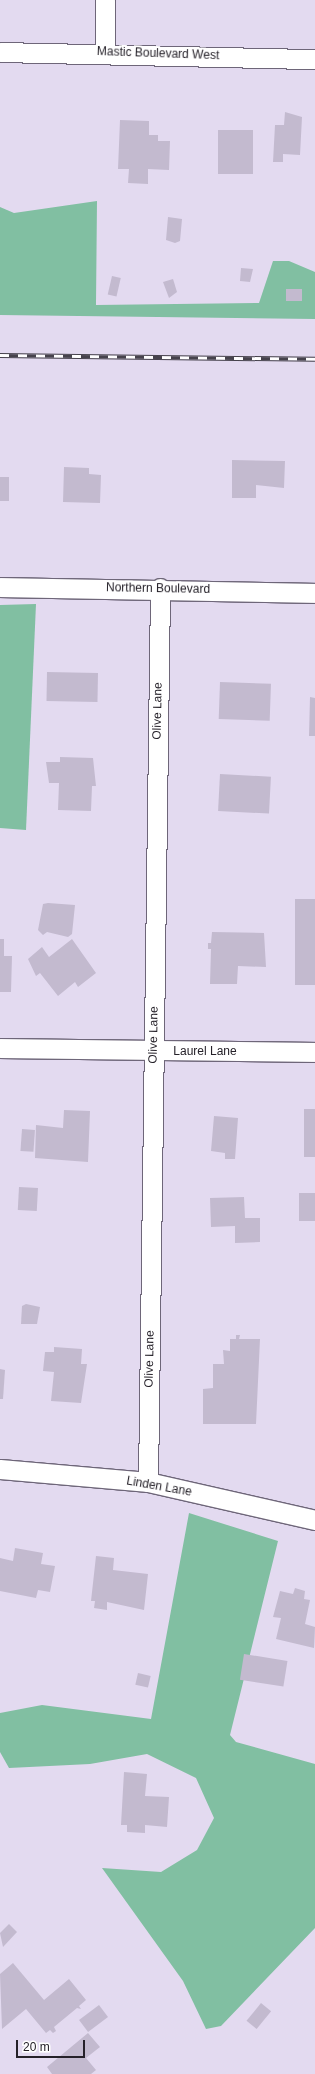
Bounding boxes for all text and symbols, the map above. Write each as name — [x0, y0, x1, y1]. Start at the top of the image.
street label: Mastic Boulevard West — [97, 45, 219, 63]
street label: Northern Boulevard — [106, 581, 210, 597]
street label: Olive Lane — [150, 682, 166, 740]
street label: Olive Lane — [146, 1006, 162, 1064]
street label: Laurel Lane — [173, 1045, 237, 1059]
street label: Olive Lane — [142, 1330, 158, 1388]
street label: Linden Lane — [125, 1474, 193, 1500]
scale bar — [18, 2032, 87, 2058]
text: 20 m — [23, 2040, 50, 2054]

